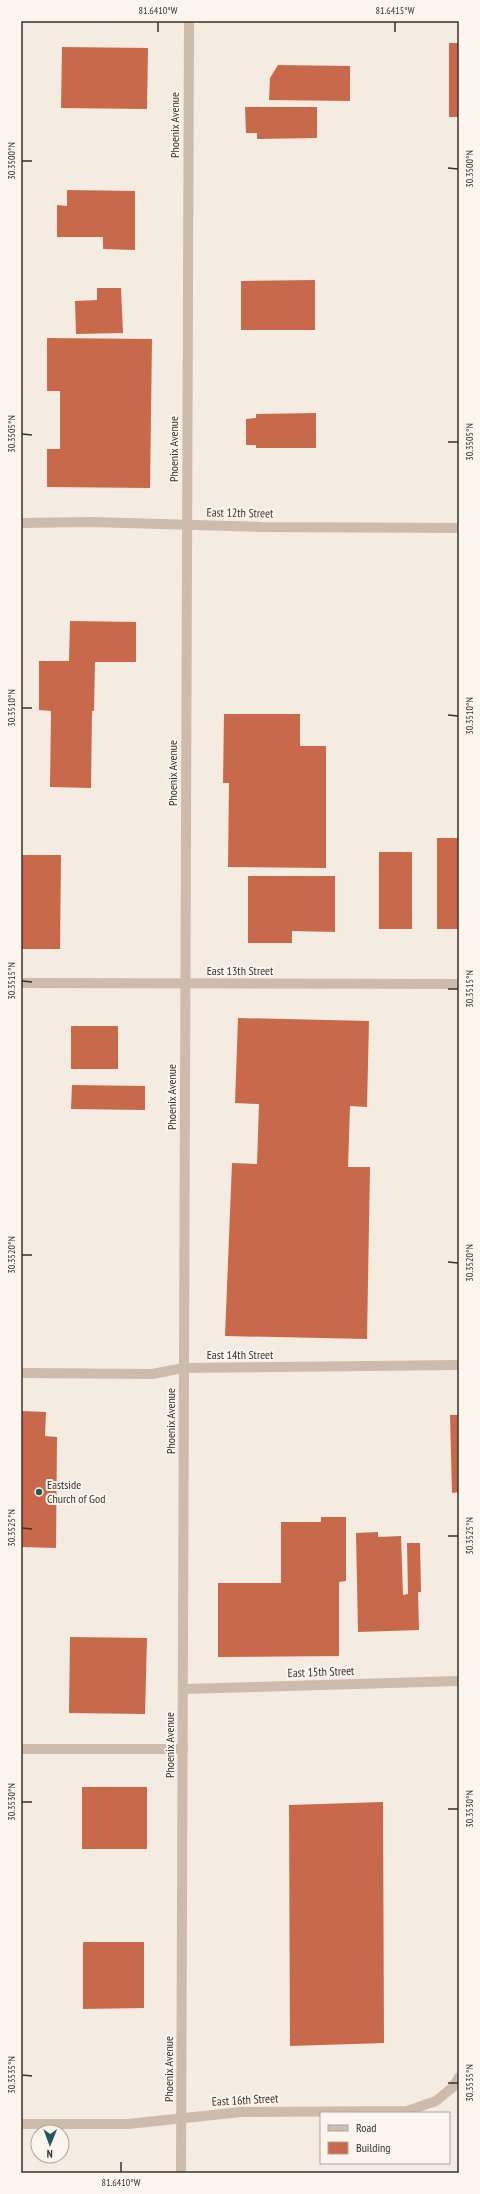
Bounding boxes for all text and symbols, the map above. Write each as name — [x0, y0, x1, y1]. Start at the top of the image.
text: 81.6410°W — [139, 4, 178, 17]
text: 81.6415°W — [376, 4, 415, 17]
street label: Phoenix Avenue — [167, 92, 182, 158]
text: 30.3500°N — [5, 142, 18, 180]
text: 30.3500°N — [463, 150, 476, 188]
text: 30.3505°N — [5, 415, 18, 453]
street label: Phoenix Avenue — [166, 416, 181, 482]
text: 30.3505°N — [463, 423, 476, 461]
street label: East 12th Street — [207, 504, 274, 521]
text: 30.3510°N — [5, 689, 18, 727]
text: 30.3510°N — [463, 697, 476, 735]
street label: Phoenix Avenue — [165, 740, 180, 806]
text: 30.3515°N — [5, 962, 18, 1000]
street label: East 13th Street — [207, 963, 274, 978]
text: 30.3515°N — [463, 970, 476, 1008]
street label: Phoenix Avenue — [164, 1064, 179, 1130]
text: 30.3520°N — [5, 1236, 18, 1274]
text: 30.3520°N — [463, 1244, 476, 1282]
street label: East 14th Street — [207, 1347, 274, 1362]
street label: Phoenix Avenue — [163, 1388, 178, 1454]
place label: Eastside Church of God — [47, 1477, 105, 1506]
marker: Eastside Church of God — [34, 1487, 44, 1497]
text: 30.3525°N — [5, 1509, 18, 1547]
text: 30.3525°N — [463, 1517, 476, 1555]
street label: East 15th Street — [287, 1663, 355, 1680]
street label: Phoenix Avenue — [162, 1712, 177, 1778]
text: 30.3530°N — [5, 1783, 18, 1821]
text: 30.3530°N — [463, 1790, 476, 1828]
street label: Phoenix Avenue — [161, 2036, 176, 2102]
text: 30.3535°N — [5, 2056, 18, 2094]
text: 30.3535°N — [463, 2064, 476, 2102]
street label: East 16th Street — [211, 2090, 279, 2109]
legend — [320, 2112, 450, 2164]
text: Road — [356, 2120, 376, 2135]
north arrow — [30, 2124, 70, 2164]
text: Building — [356, 2140, 391, 2155]
text: N — [47, 2147, 53, 2161]
text: 81.6410°W — [102, 2176, 141, 2189]

